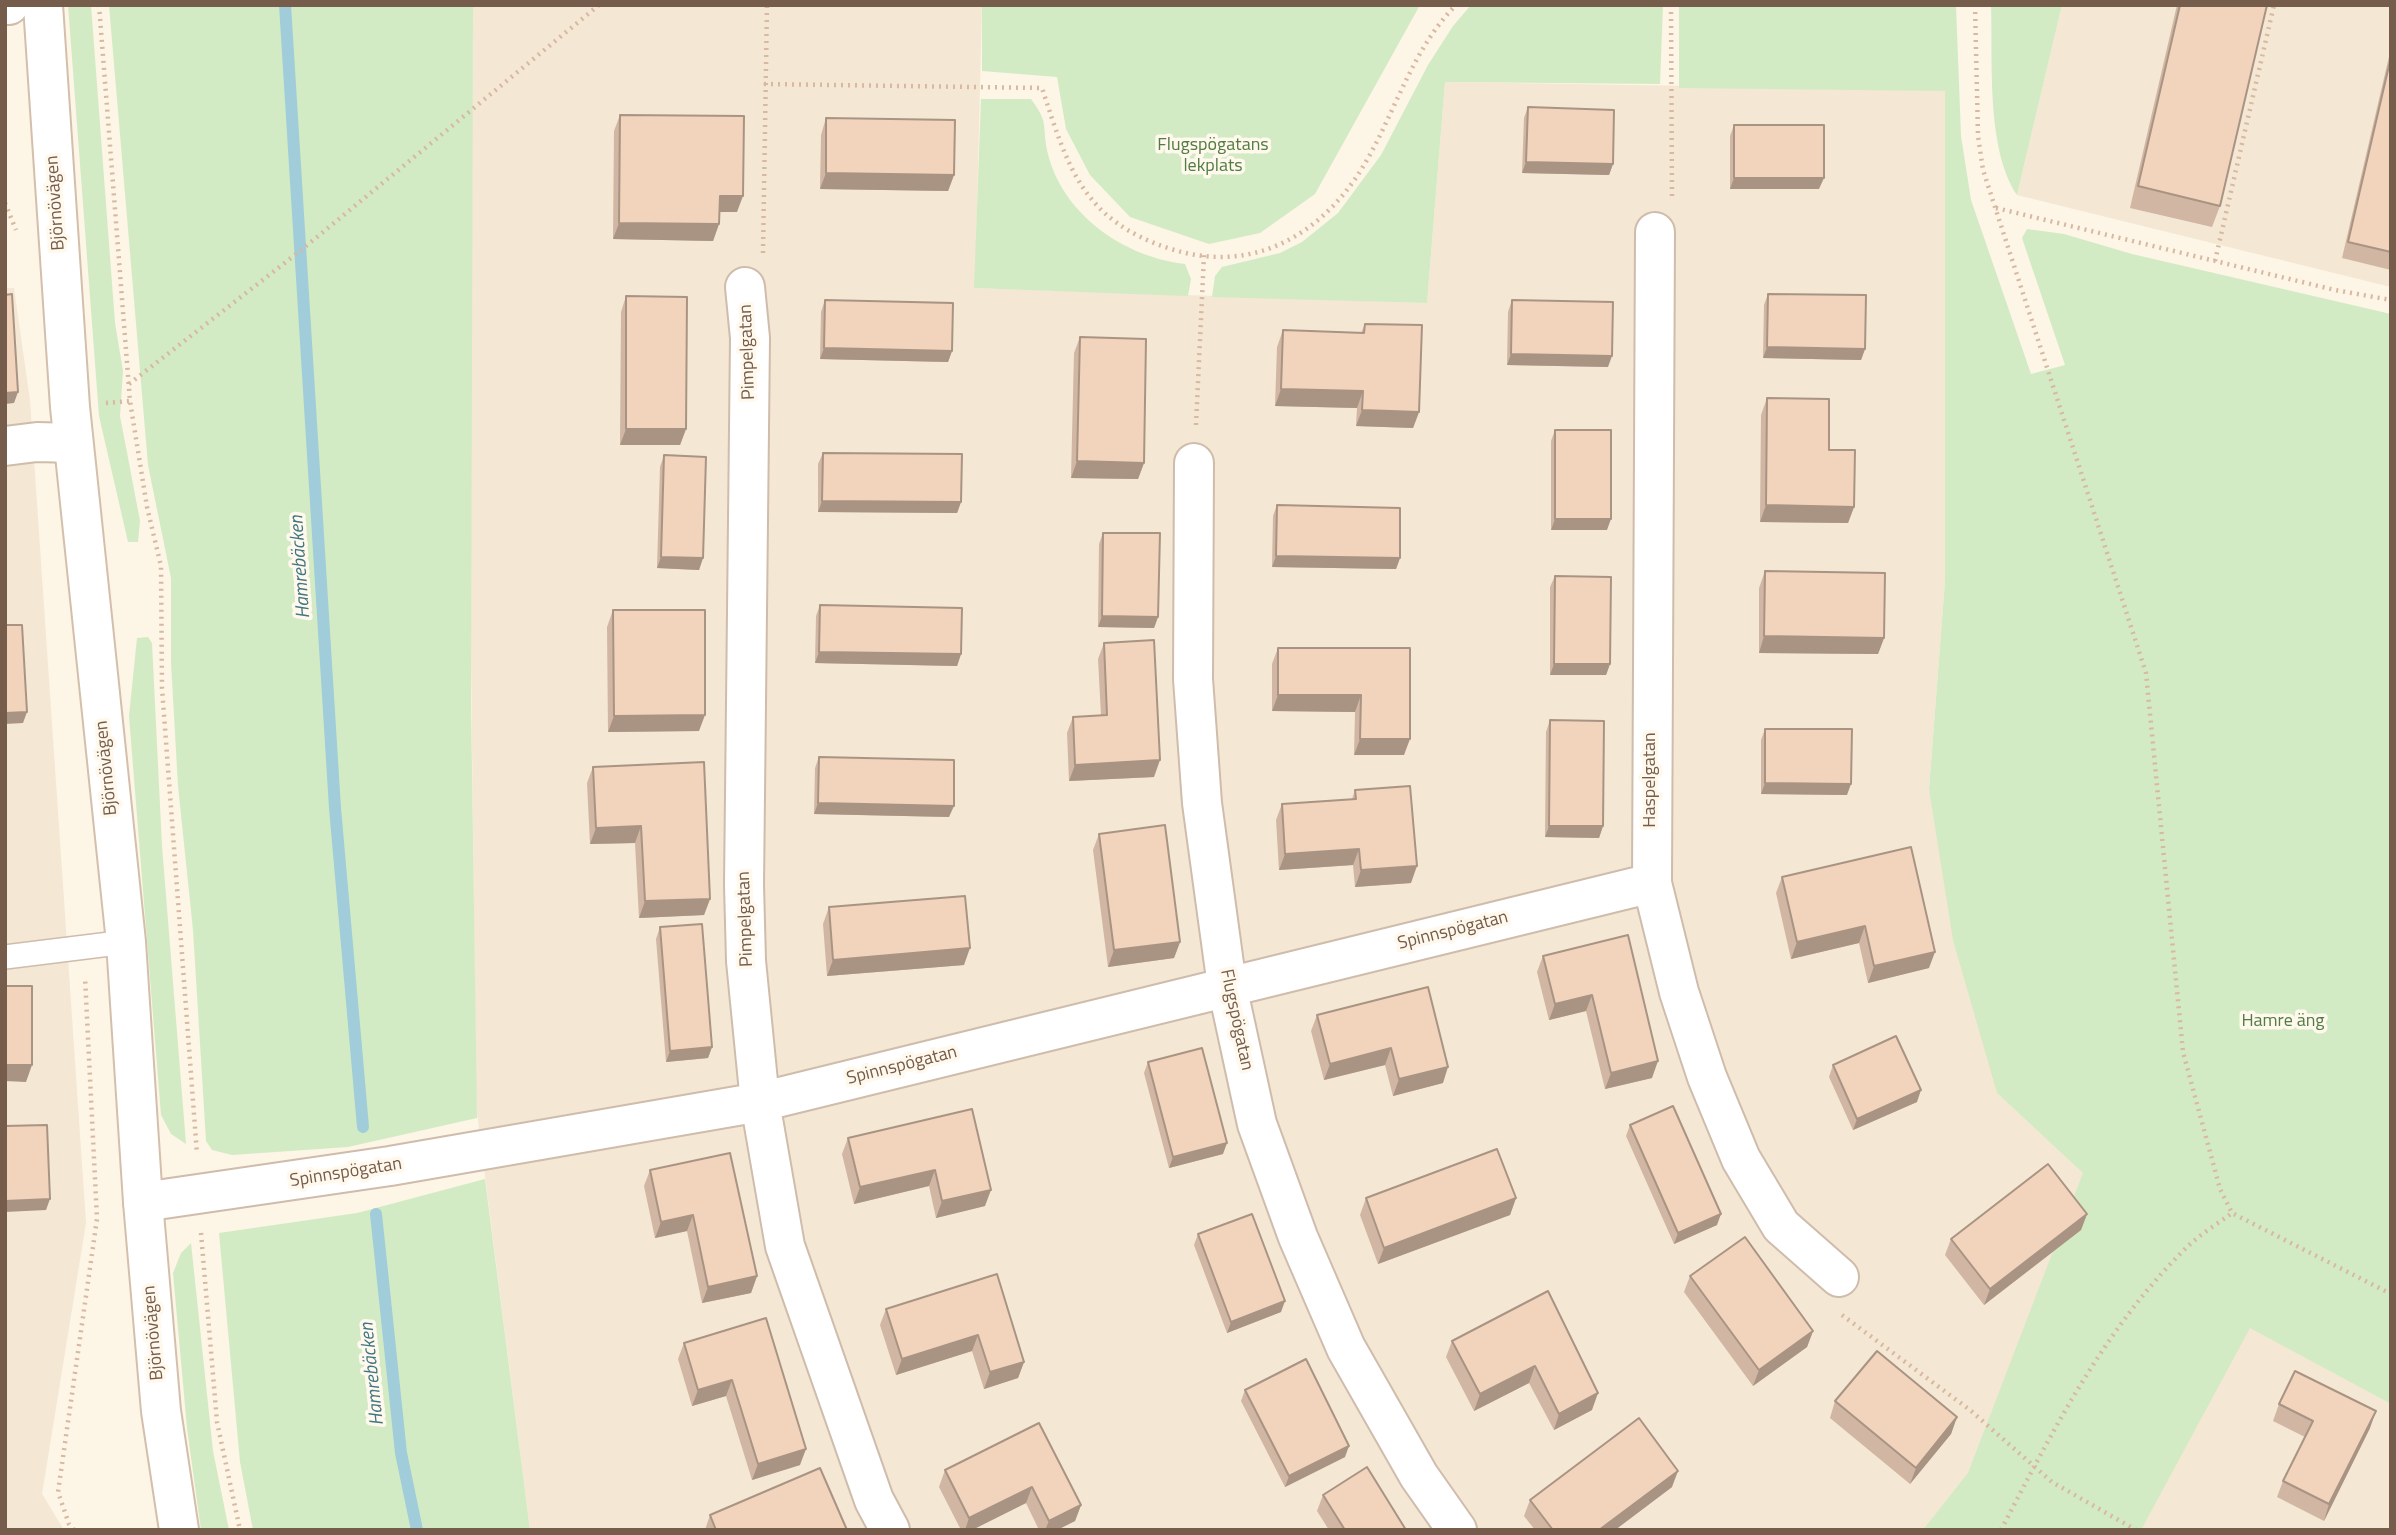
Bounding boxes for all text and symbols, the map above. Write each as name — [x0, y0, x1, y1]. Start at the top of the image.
park label: Flugspögatans lekplats — [1157, 135, 1269, 178]
street label: Björnövägen — [42, 155, 70, 251]
street label: Pimpelgatan — [736, 304, 760, 400]
water label: Hamrebäcken — [286, 515, 316, 619]
street label: Björnövägen — [91, 719, 123, 817]
street label: Haspelgatan — [1640, 732, 1662, 828]
street label: Pimpelgatan — [734, 871, 758, 967]
street label: Spinnspögatan — [1395, 907, 1511, 955]
street label: Flugspögatan — [1215, 967, 1257, 1073]
park label: Hamre äng — [2241, 1011, 2325, 1033]
street label: Spinnspögatan — [844, 1042, 960, 1090]
street label: Spinnspögatan — [288, 1153, 404, 1193]
street label: Björnövägen — [139, 1285, 169, 1381]
water label: Hamrebäcken — [356, 1321, 390, 1427]

